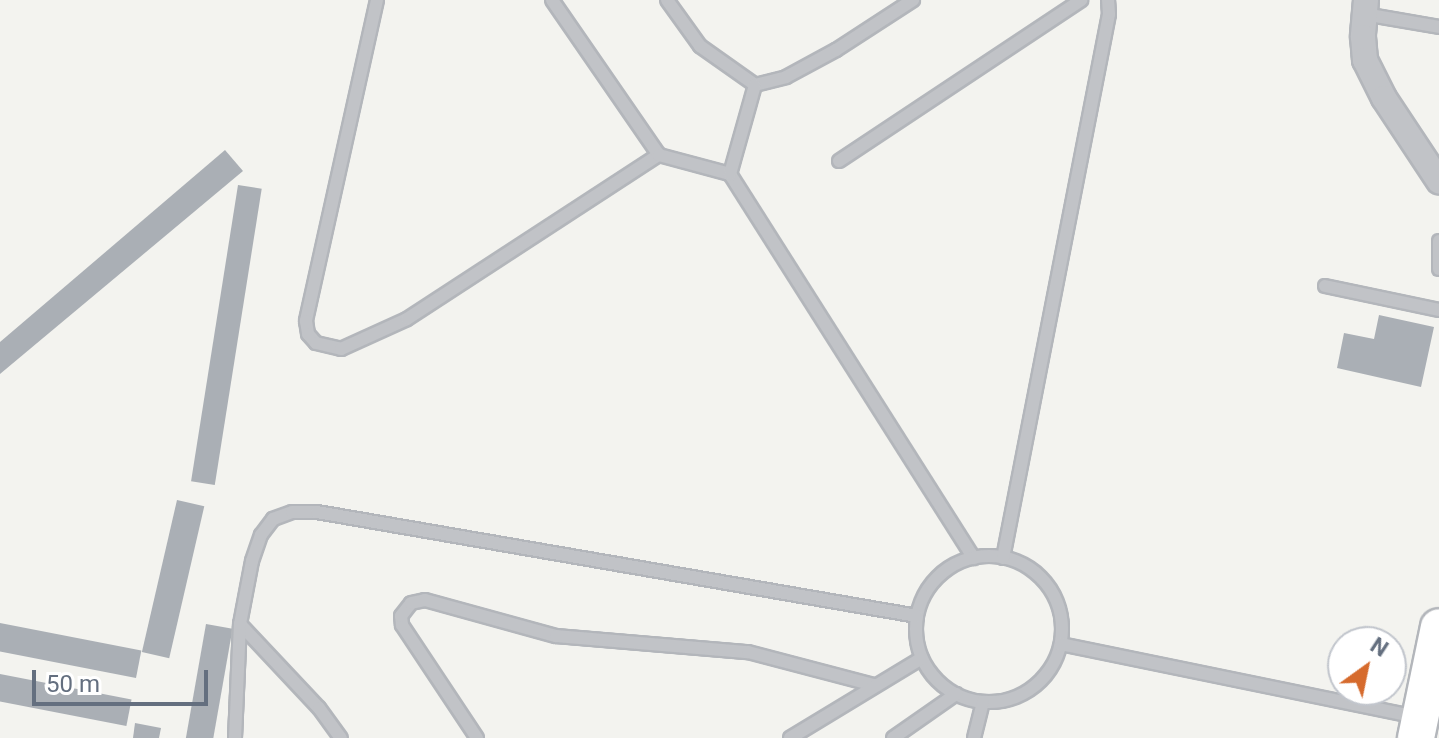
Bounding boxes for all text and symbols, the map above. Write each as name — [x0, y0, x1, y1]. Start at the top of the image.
north arrow — [1327, 626, 1407, 706]
text: N — [1366, 632, 1393, 662]
scale bar — [36, 654, 212, 704]
text: 50 m — [46, 670, 100, 698]

